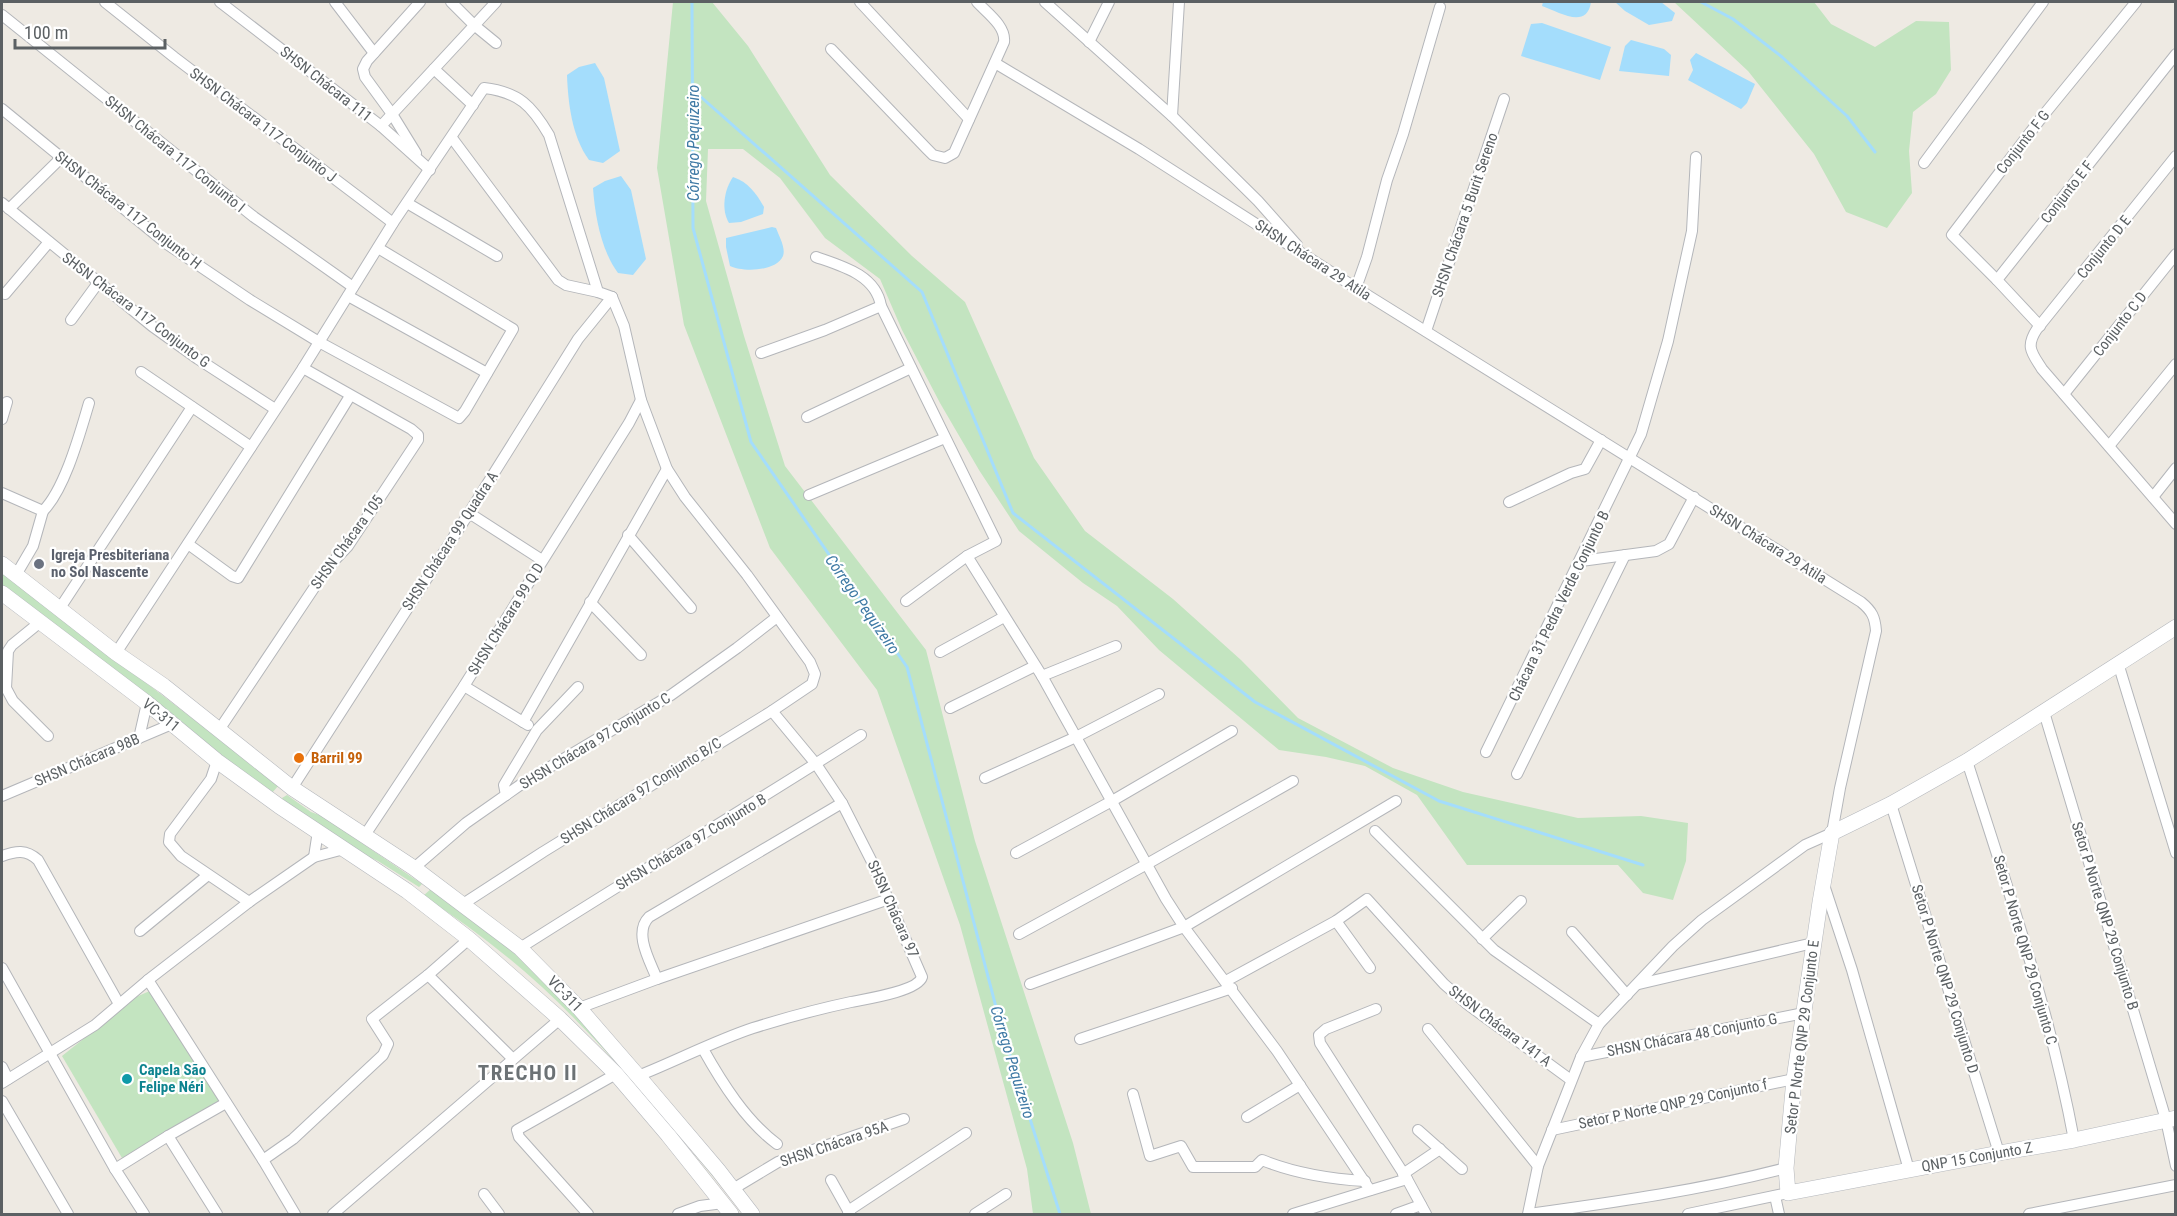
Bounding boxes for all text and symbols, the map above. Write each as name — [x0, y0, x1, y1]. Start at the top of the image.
scale bar — [15, 12, 165, 50]
text: 100 m — [24, 22, 68, 43]
street label: SHSN Chácara 111 — [276, 43, 376, 125]
street label: SHSN Chácara 117 Conjunto J — [186, 64, 340, 186]
water label: Córrego Pequizeiro — [684, 84, 703, 201]
street label: SHSN Chácara 117 Conjunto I — [101, 92, 249, 216]
street label: Conjunto F G — [1993, 107, 2053, 177]
street label: SHSN Chácara 5 Burit Sereno — [1428, 130, 1502, 300]
street label: SHSN Chácara 117 Conjunto H — [51, 147, 205, 273]
street label: Conjunto E F — [2037, 157, 2097, 227]
street label: Conjunto D E — [2073, 212, 2135, 282]
street label: SHSN Chácara 29 Atila — [1252, 216, 1374, 304]
street label: SHSN Chácara 117 Conjunto G — [59, 248, 213, 372]
street label: Conjunto C D — [2089, 288, 2151, 360]
street label: SHSN Chácara 99 Quadra A — [398, 468, 502, 614]
street label: SHSN Chácara 105 — [307, 491, 387, 593]
street label: SHSN Chácara 29 Atila — [1706, 501, 1830, 587]
street label: Chácara 31 Pedra Verde Conjunto B — [1505, 508, 1613, 704]
place label: Igreja Presbiteriana no Sol Nascente — [51, 546, 169, 581]
water label: Córrego Pequizeiro — [821, 551, 904, 658]
marker: Igreja Presbiteriana no Sol Nascente — [32, 557, 46, 571]
street label: SHSN Chácara 99 Q D — [464, 560, 548, 678]
street label: SHSN Chácara 97 Conjunto C — [516, 689, 674, 793]
street label: VC-311 — [139, 695, 183, 735]
street label: SHSN Chácara 98B — [32, 730, 142, 790]
street label: SHSN Chácara 97 Conjunto B/C — [557, 734, 725, 848]
place label: Barril 99 — [311, 749, 363, 767]
marker: Barril 99 — [292, 751, 306, 765]
street label: SHSN Chácara 97 Conjunto B — [612, 790, 770, 894]
street label: Setor P Norte QNP 29 Conjunto B — [2068, 820, 2142, 1012]
street label: Setor P Norte QNP 29 Conjunto C — [1989, 853, 2061, 1047]
street label: SHSN Chácara 97 — [864, 858, 922, 960]
street label: Setor P Norte QNP 29 Conjunto D — [1908, 882, 1982, 1076]
street label: Setor P Norte QNP 29 Conjunto E — [1781, 939, 1823, 1135]
street label: VC-311 — [544, 972, 586, 1016]
street label: SHSN Chácara 141 A — [1445, 982, 1555, 1071]
water label: Córrego Pequizeiro — [986, 1004, 1039, 1121]
street label: SHSN Chácara 48 Conjunto G — [1605, 1010, 1779, 1060]
place label: Capela São Felipe Néri — [139, 1061, 206, 1096]
district label: TRECHO II — [478, 1061, 578, 1085]
marker: Capela São Felipe Néri — [120, 1072, 134, 1086]
street label: Setor P Norte QNP 29 Conjunto f — [1577, 1075, 1769, 1133]
street label: SHSN Chácara 95A — [778, 1117, 891, 1171]
street label: QNP 15 Conjunto Z — [1920, 1138, 2034, 1176]

